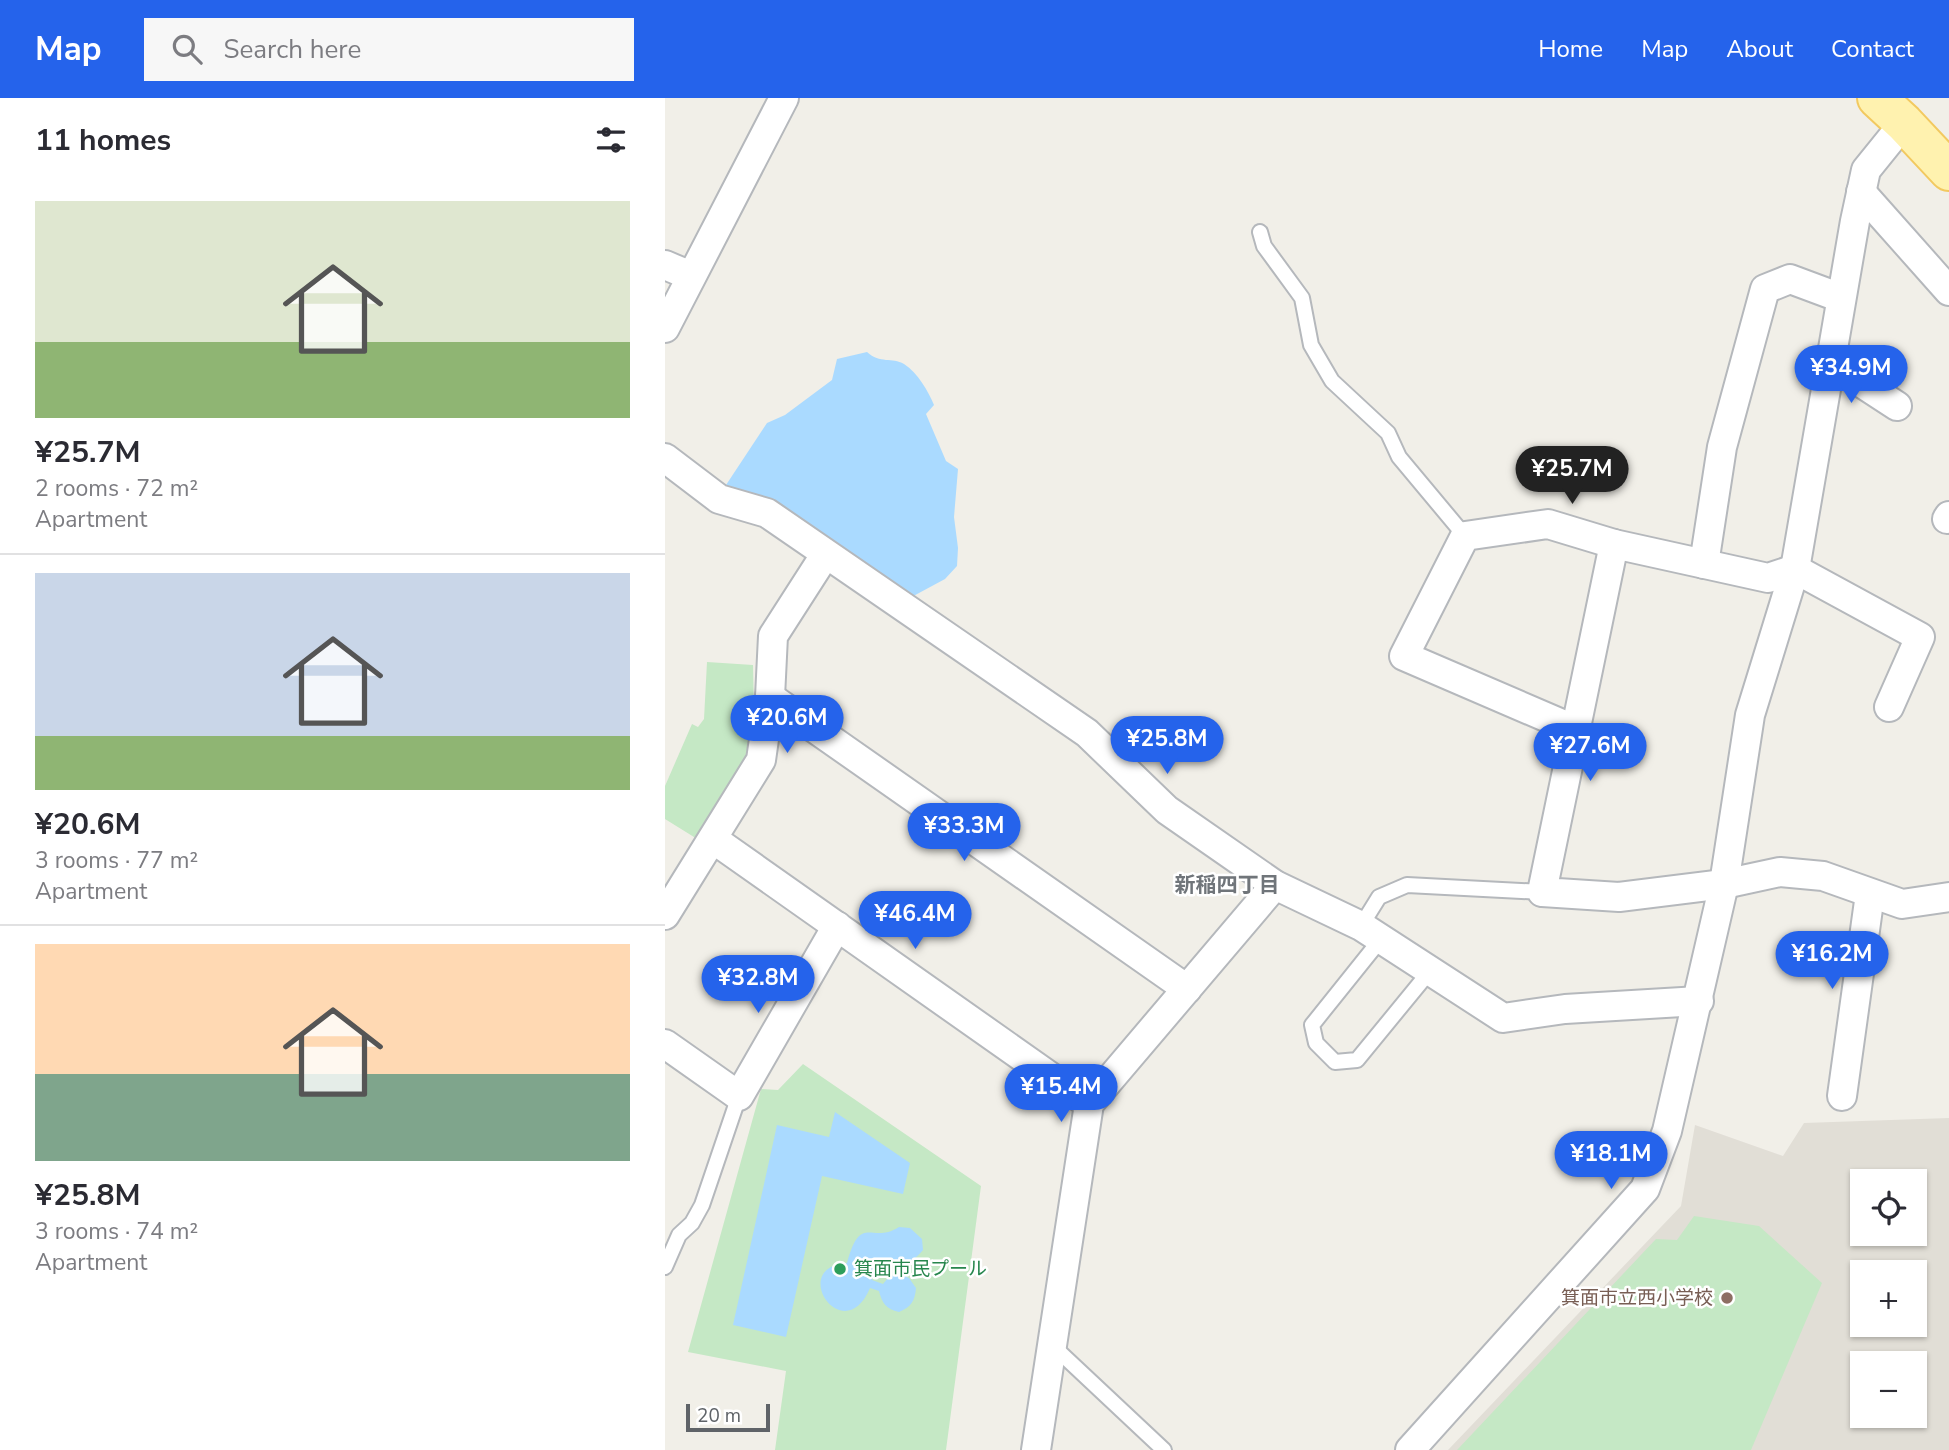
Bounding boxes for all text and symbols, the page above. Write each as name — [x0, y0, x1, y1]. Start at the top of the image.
search box — [144, 18, 634, 81]
text: Map — [35, 27, 102, 72]
icon: search — [168, 30, 206, 68]
text: Search here — [224, 32, 361, 67]
text: Home — [1538, 33, 1603, 65]
text: Map — [1641, 33, 1688, 65]
text: About — [1726, 33, 1793, 65]
text: Contact — [1831, 33, 1914, 65]
text: 11 homes — [35, 120, 171, 161]
icon: filters — [592, 121, 630, 159]
icon: home — [270, 246, 396, 372]
pin: ¥34.9M — [1794, 345, 1908, 405]
text: ¥34.9M — [1811, 352, 1891, 383]
text: ¥25.7M — [35, 432, 140, 473]
pin: ¥25.7M — [1515, 446, 1629, 506]
text: ¥25.7M — [1532, 453, 1612, 484]
text: 2 rooms · 72 m² — [35, 473, 198, 504]
text: Apartment — [35, 504, 147, 535]
icon: home — [270, 618, 396, 744]
pin: ¥20.6M — [730, 696, 844, 755]
text: ¥20.6M — [747, 702, 827, 733]
pin: ¥25.8M — [1110, 716, 1224, 776]
text: ¥25.8M — [1127, 723, 1207, 754]
pin: ¥27.6M — [1533, 724, 1647, 783]
text: ¥27.6M — [1550, 730, 1630, 761]
text: ¥20.6M — [35, 804, 140, 845]
pin: ¥33.3M — [907, 804, 1021, 863]
text: ¥33.3M — [924, 810, 1004, 841]
text: 3 rooms · 77 m² — [35, 845, 198, 876]
district label: 新稲四丁目 — [1175, 871, 1280, 899]
text: Apartment — [35, 876, 147, 907]
pin: ¥46.4M — [858, 892, 972, 951]
text: ¥46.4M — [875, 898, 955, 929]
pin: ¥16.2M — [1775, 932, 1889, 991]
text: ¥16.2M — [1792, 938, 1872, 969]
pin: ¥32.8M — [701, 956, 815, 1015]
text: ¥32.8M — [718, 962, 798, 993]
icon: home — [270, 989, 396, 1115]
pin: ¥15.4M — [1004, 1065, 1118, 1124]
text: ¥15.4M — [1021, 1071, 1101, 1102]
pin: ¥18.1M — [1554, 1132, 1668, 1191]
text: ¥18.1M — [1571, 1138, 1651, 1169]
map controls — [1850, 1169, 1927, 1428]
button: locate — [1850, 1169, 1927, 1246]
text: ¥25.8M — [35, 1175, 140, 1216]
text: 3 rooms · 74 m² — [35, 1216, 198, 1247]
text: Apartment — [35, 1247, 147, 1278]
place label: 箕面市民プール — [854, 1256, 987, 1282]
button: + — [1850, 1260, 1927, 1337]
marker: 箕面市民プール — [832, 1261, 848, 1277]
place label: 箕面市立西小学校 — [1561, 1285, 1713, 1311]
marker: 箕面市立西小学校 — [1719, 1290, 1735, 1306]
button: − — [1850, 1351, 1927, 1428]
scale bar — [686, 1401, 770, 1433]
text: 20 m — [697, 1403, 741, 1429]

